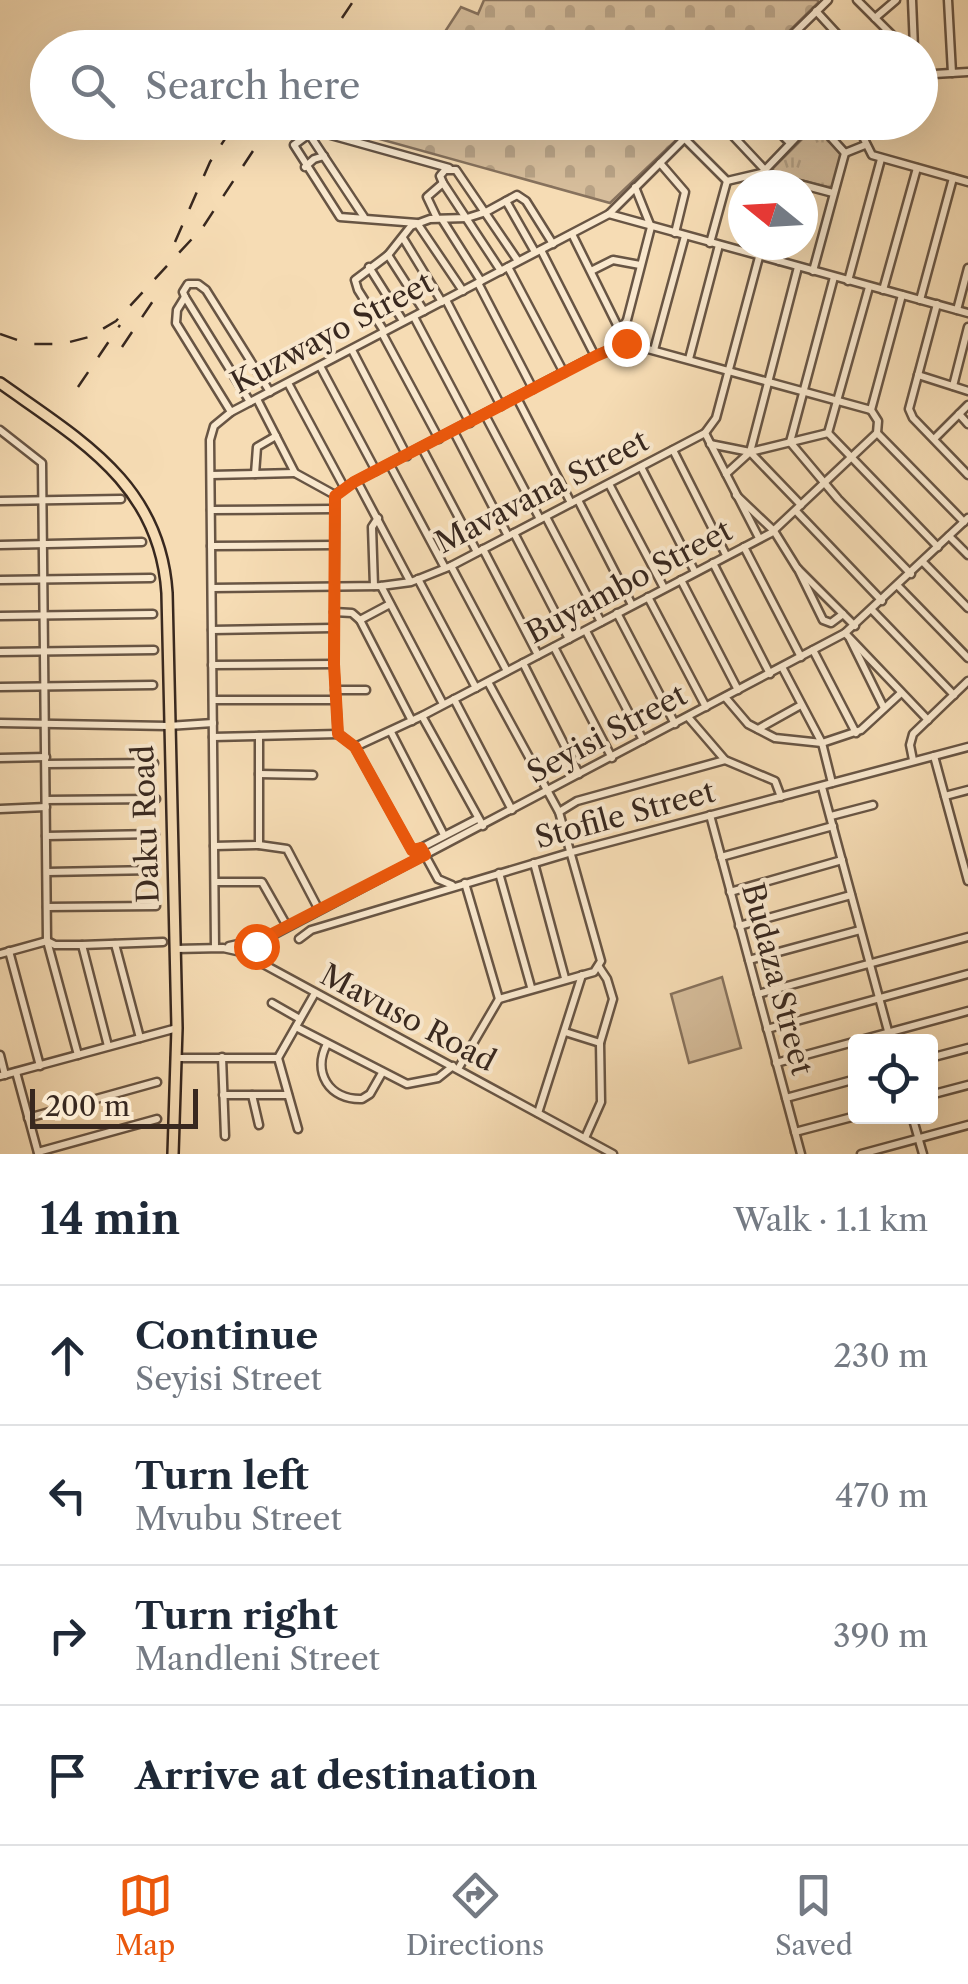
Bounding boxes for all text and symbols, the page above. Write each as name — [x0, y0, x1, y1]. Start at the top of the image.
search box — [30, 30, 938, 140]
icon: search — [65, 58, 120, 113]
text: Search here — [145, 62, 360, 109]
north arrow — [728, 170, 818, 260]
street label: Kuzwayo Street — [224, 264, 440, 401]
route end — [604, 321, 650, 367]
street label: Mavavana Street — [429, 422, 655, 561]
street label: Buyambo Street — [519, 511, 739, 651]
street label: Seyisi Street — [521, 676, 693, 791]
street label: Daku Road — [124, 744, 167, 904]
street label: Stofile Street — [531, 773, 719, 856]
street label: Budaza Street — [734, 879, 821, 1079]
route start — [234, 924, 280, 970]
street label: Mavuso Road — [314, 956, 502, 1079]
map controls — [848, 1034, 938, 1124]
button: locate — [848, 1034, 938, 1124]
scale bar — [30, 1084, 198, 1128]
text: 200 m — [45, 1089, 130, 1123]
text: 14 min — [40, 1193, 180, 1245]
text: Walk · 1.1 km — [733, 1200, 928, 1239]
text: Continue — [135, 1312, 318, 1359]
icon: ahead — [40, 1328, 95, 1383]
text: 230 m — [833, 1336, 928, 1375]
text: Seyisi Street — [135, 1359, 322, 1398]
text: Turn left — [135, 1452, 309, 1499]
icon: left — [40, 1468, 95, 1523]
text: 470 m — [835, 1476, 928, 1515]
text: Mvubu Street — [135, 1499, 342, 1538]
text: Turn right — [135, 1592, 338, 1639]
icon: right — [40, 1608, 95, 1663]
text: 390 m — [833, 1616, 928, 1655]
text: Mandleni Street — [135, 1639, 380, 1678]
icon: arrive — [40, 1748, 95, 1803]
text: Arrive at destination — [135, 1752, 538, 1799]
tab: Map — [115, 1868, 175, 1962]
tab: Directions — [406, 1868, 544, 1962]
tab: Saved — [775, 1868, 853, 1962]

